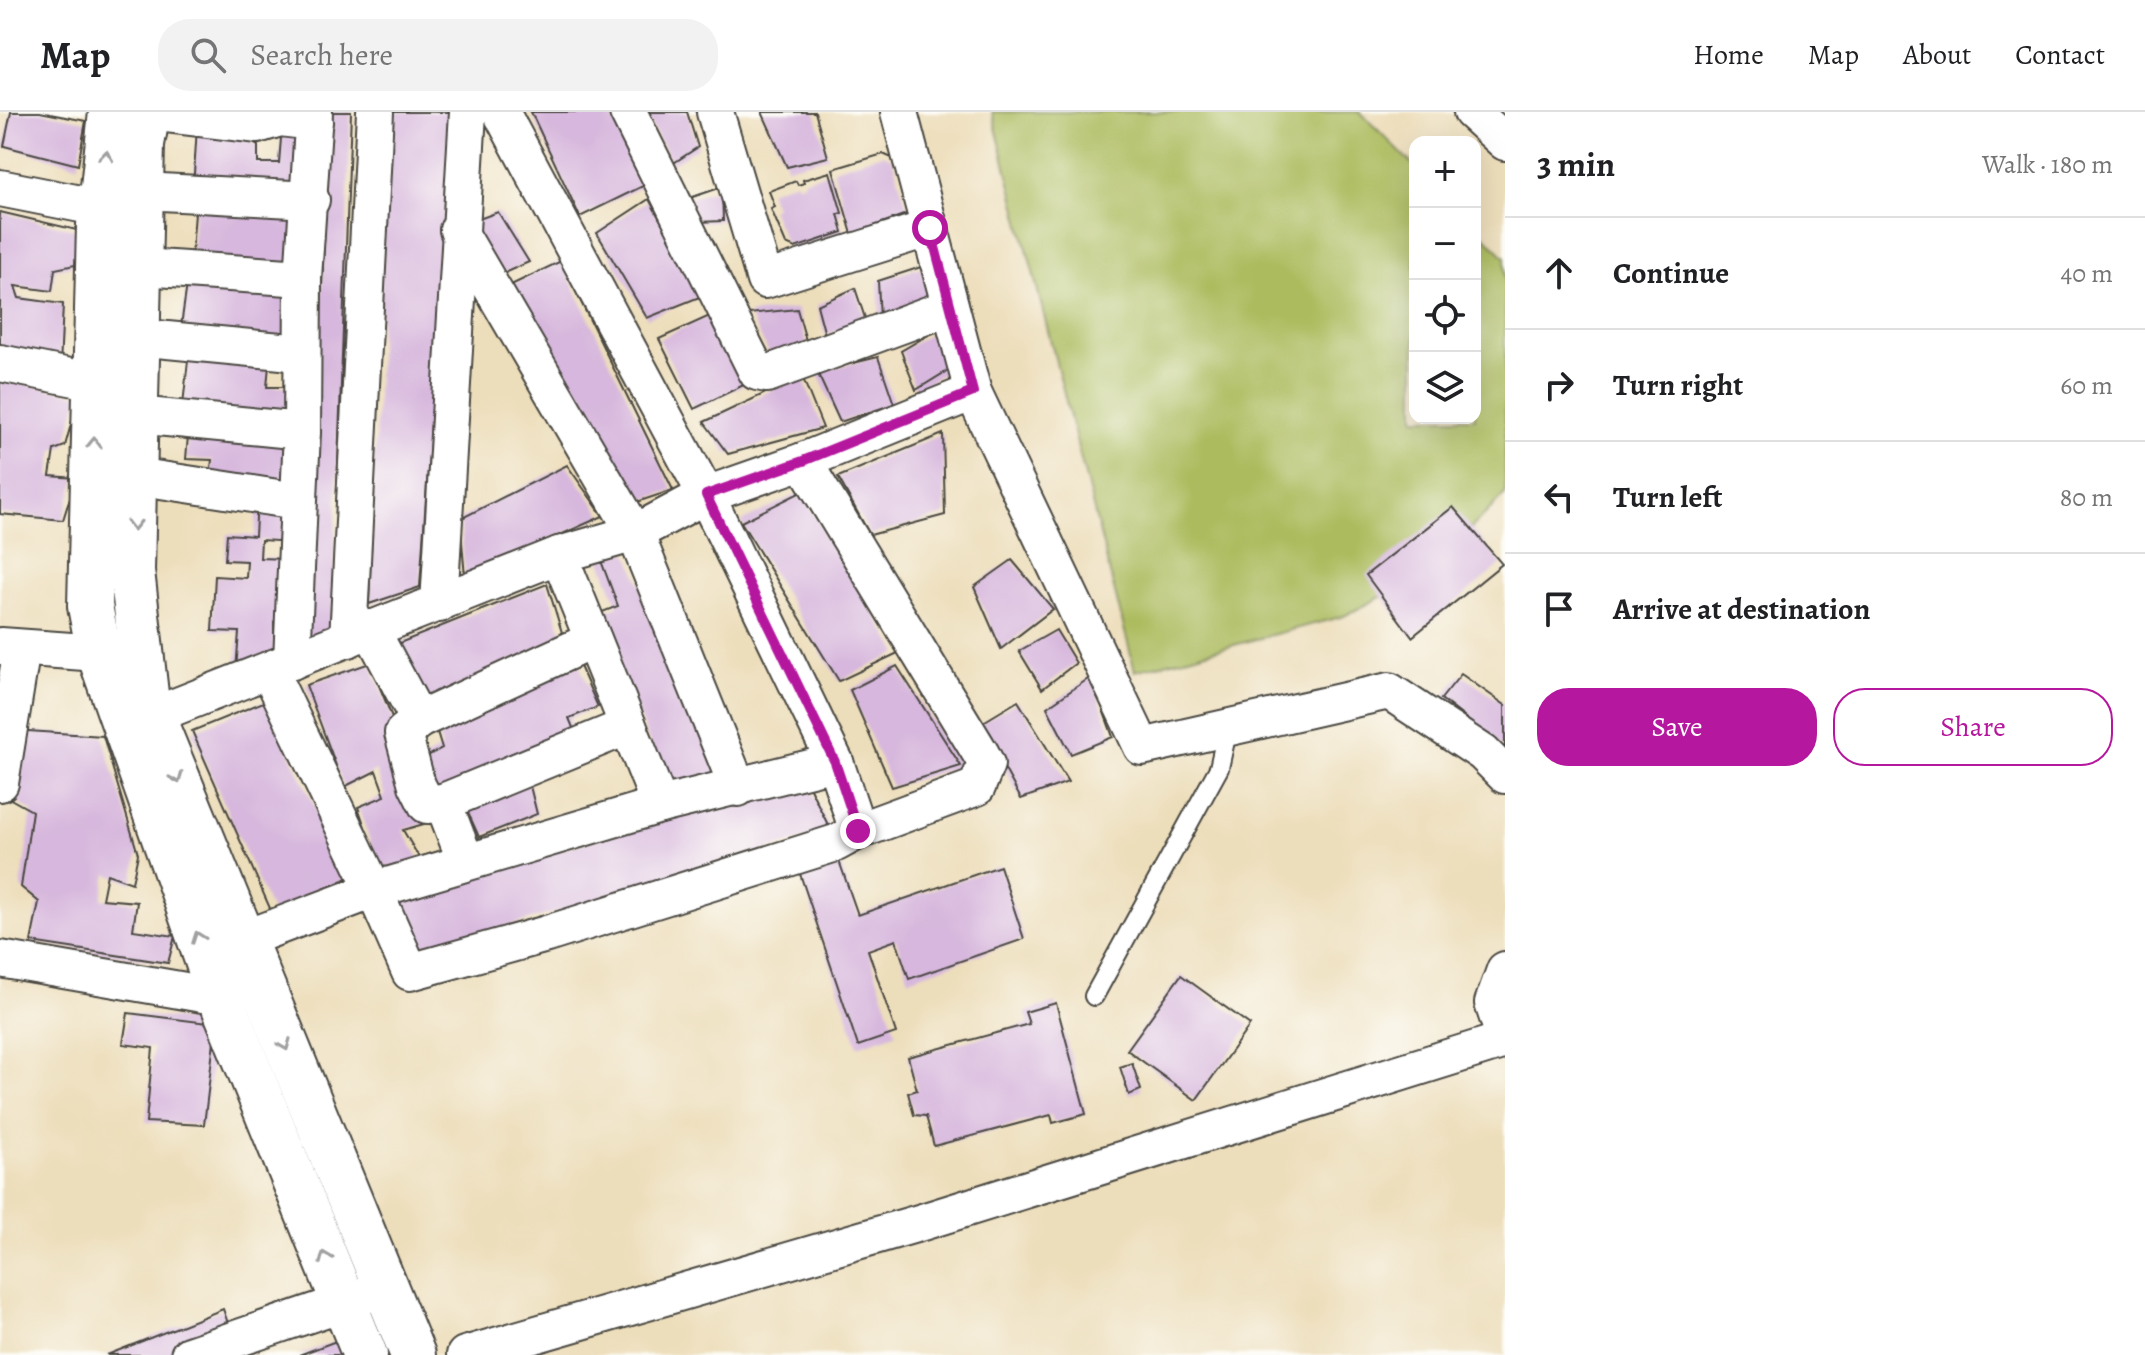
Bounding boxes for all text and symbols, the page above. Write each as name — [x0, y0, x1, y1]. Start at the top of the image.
search box — [158, 19, 718, 91]
text: Map — [40, 29, 110, 81]
icon: search — [186, 33, 230, 77]
text: Search here — [250, 35, 393, 75]
text: Home — [1693, 36, 1764, 74]
text: Map — [1808, 36, 1859, 74]
text: About — [1903, 36, 1971, 74]
text: Contact — [2015, 36, 2105, 74]
map controls — [1409, 136, 1481, 424]
button: + — [1409, 136, 1481, 208]
text: 3 min — [1537, 141, 1615, 188]
text: Walk · 180 m — [1982, 147, 2113, 182]
one-way arrow — [98, 149, 115, 162]
button: − — [1409, 208, 1481, 280]
route start — [912, 210, 948, 246]
icon: ahead — [1537, 251, 1581, 295]
text: Continue — [1613, 253, 1729, 293]
text: 40 m — [2061, 256, 2113, 291]
button: locate — [1409, 280, 1481, 352]
button: layers — [1409, 352, 1481, 424]
icon: right — [1537, 363, 1581, 407]
text: Turn right — [1613, 365, 1743, 405]
text: 60 m — [2060, 368, 2113, 403]
one-way arrow — [85, 436, 102, 449]
icon: left — [1537, 475, 1581, 519]
text: Turn left — [1613, 477, 1722, 517]
text: 80 m — [2060, 480, 2113, 515]
one-way arrow — [125, 519, 142, 532]
icon: arrive — [1537, 587, 1581, 631]
text: Arrive at destination — [1613, 589, 1870, 629]
button: Save — [1537, 688, 1817, 766]
button: Share — [1833, 688, 2113, 766]
one-way arrow — [167, 771, 184, 785]
route end — [840, 813, 876, 849]
one-way arrow — [191, 931, 208, 945]
one-way arrow — [276, 1037, 292, 1051]
one-way arrow — [319, 1251, 335, 1265]

